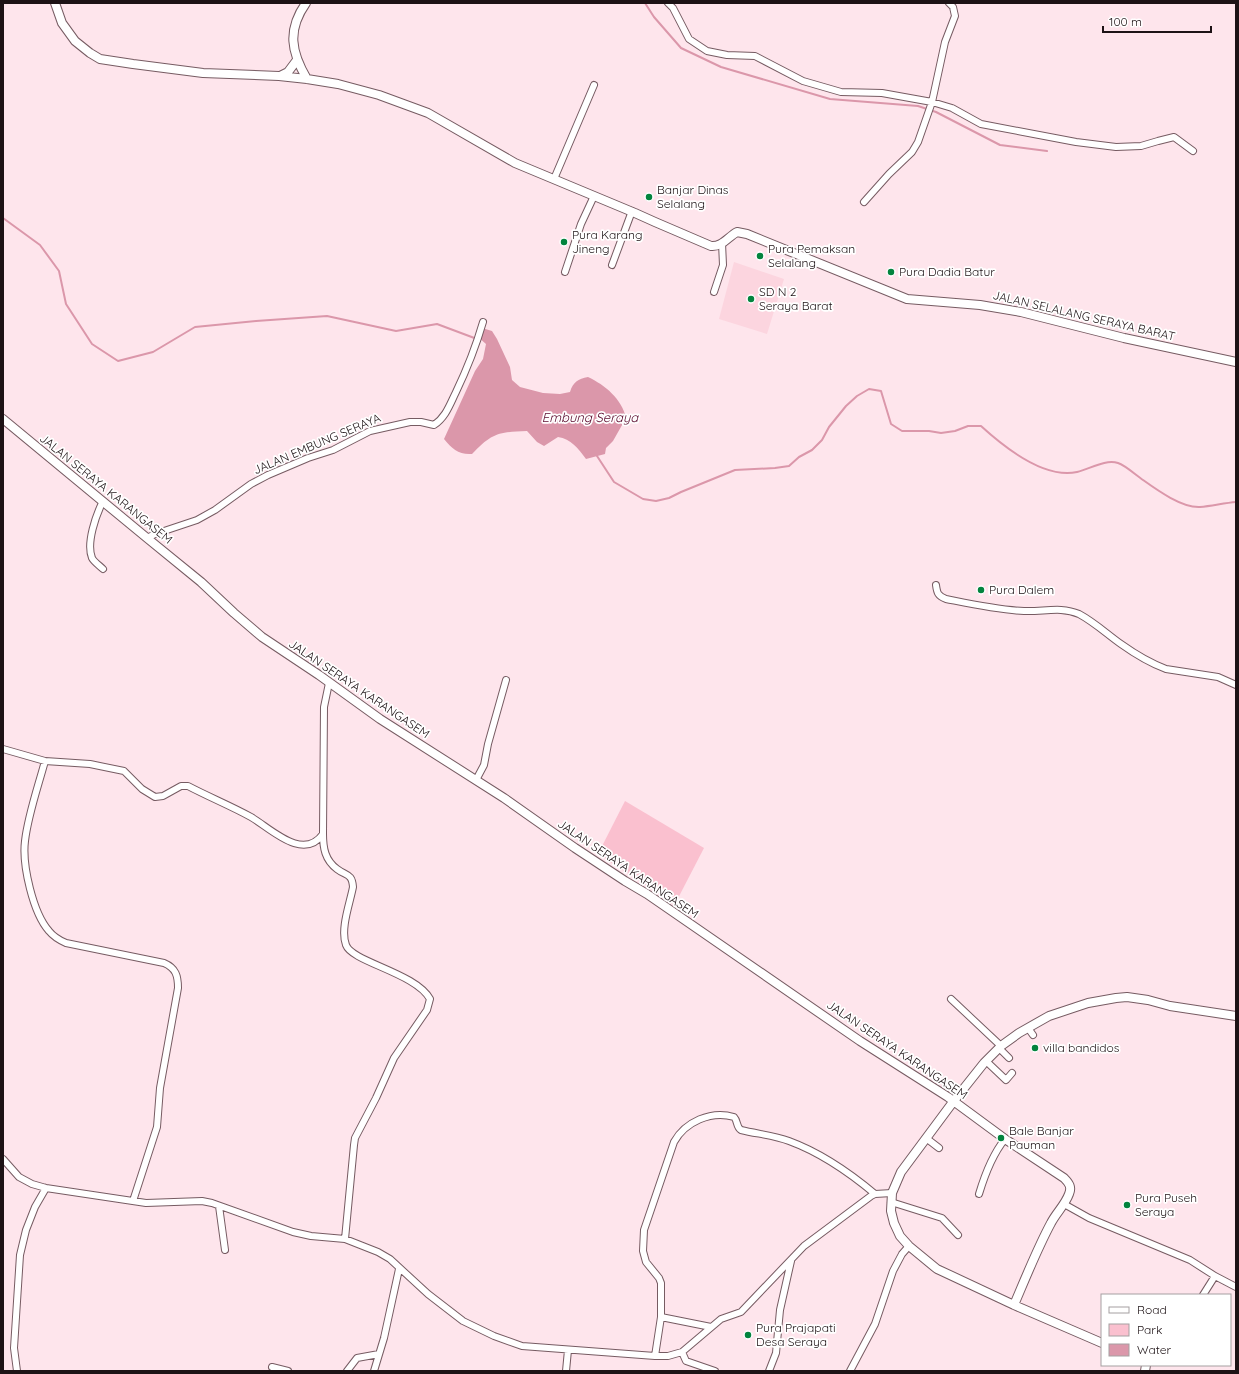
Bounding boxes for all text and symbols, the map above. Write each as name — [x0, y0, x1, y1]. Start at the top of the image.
scale bar — [1103, 8, 1211, 34]
text: 100 m — [1109, 14, 1142, 29]
place label: Banjar Dinas Selalang — [657, 182, 729, 211]
marker: Banjar Dinas Selalang — [644, 192, 654, 202]
place label: Pura Karang Jineng — [572, 227, 643, 256]
marker: Pura Karang Jineng — [559, 237, 569, 247]
place label: Pura Pemaksan Selalang — [768, 241, 855, 270]
marker: Pura Pemaksan Selalang — [755, 251, 765, 261]
place label: Pura Dadia Batur — [899, 264, 995, 279]
marker: Pura Dadia Batur — [886, 267, 896, 277]
place label: SD N 2 Seraya Barat — [759, 284, 833, 313]
street label: JALAN SELALANG SERAYA BARAT — [991, 287, 1177, 344]
marker: SD N 2 Seraya Barat — [746, 294, 756, 304]
water label: Embung Seraya — [542, 409, 639, 425]
street label: JALAN EMBUNG SERAYA — [251, 410, 383, 477]
street label: JALAN SERAYA KARANGASEM — [37, 430, 176, 547]
place label: Pura Dalem — [989, 582, 1054, 597]
marker: Pura Dalem — [976, 585, 986, 595]
street label: JALAN SERAYA KARANGASEM — [286, 636, 433, 741]
street label: JALAN SERAYA KARANGASEM — [555, 816, 702, 921]
street label: JALAN SERAYA KARANGASEM — [824, 997, 971, 1102]
place label: villa bandidos — [1043, 1040, 1120, 1055]
marker: villa bandidos — [1030, 1043, 1040, 1053]
place label: Bale Banjar Pauman — [1009, 1123, 1074, 1152]
marker: Bale Banjar Pauman — [996, 1133, 1006, 1143]
place label: Pura Puseh Seraya — [1135, 1190, 1197, 1219]
marker: Pura Puseh Seraya — [1122, 1200, 1132, 1210]
legend — [1101, 1294, 1231, 1366]
text: Road — [1137, 1302, 1167, 1317]
place label: Pura Prajapati Desa Seraya — [756, 1320, 836, 1349]
text: Park — [1137, 1322, 1162, 1337]
marker: Pura Prajapati Desa Seraya — [743, 1330, 753, 1340]
text: Water — [1137, 1342, 1172, 1357]

